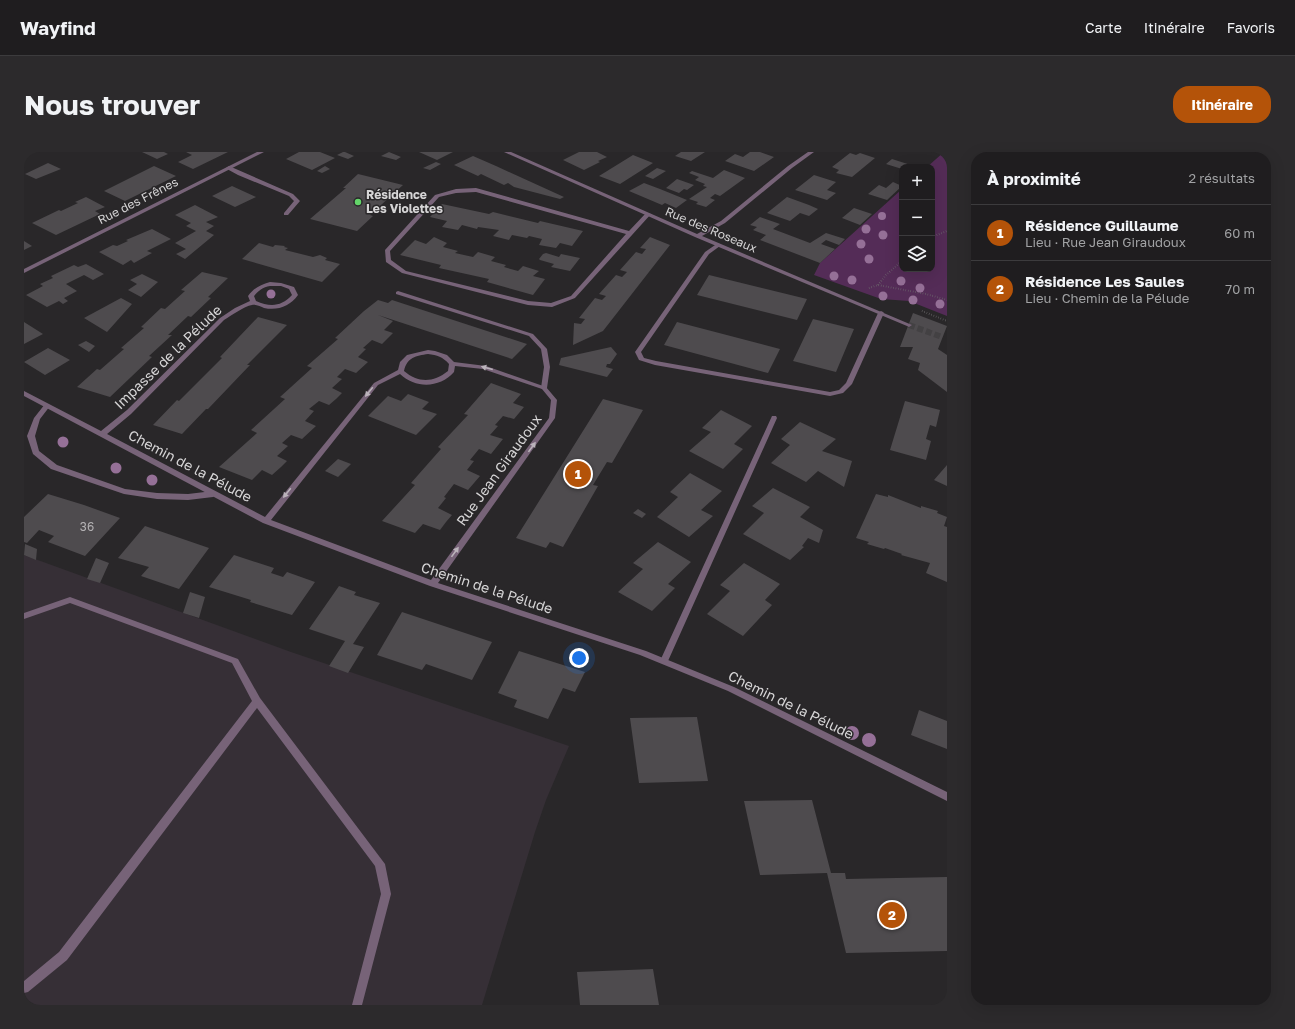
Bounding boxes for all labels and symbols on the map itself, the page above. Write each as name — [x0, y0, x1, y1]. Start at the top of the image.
street label: Rue des Frênes — [95, 174, 180, 227]
place label: Résidence Les Violettes — [366, 187, 443, 216]
marker: Résidence Les Violettes — [353, 197, 363, 207]
street label: Rue des Roseaux — [663, 203, 760, 256]
street label: Impasse de la Pélude — [110, 301, 225, 412]
one-way arrow — [481, 365, 493, 371]
one-way arrow — [365, 387, 374, 398]
street label: Rue Jean Giraudoux — [452, 410, 545, 529]
street label: Chemin de la Pélude — [126, 426, 255, 505]
one-way arrow — [527, 442, 535, 452]
pin: 1 — [565, 459, 591, 489]
one-way arrow — [283, 488, 292, 499]
house number: 36 — [80, 519, 94, 534]
one-way arrow — [451, 547, 459, 558]
street label: Chemin de la Pélude — [419, 558, 555, 617]
your location — [569, 648, 589, 668]
street label: Chemin de la Pélude — [726, 667, 857, 742]
pin: 2 — [879, 900, 905, 930]

